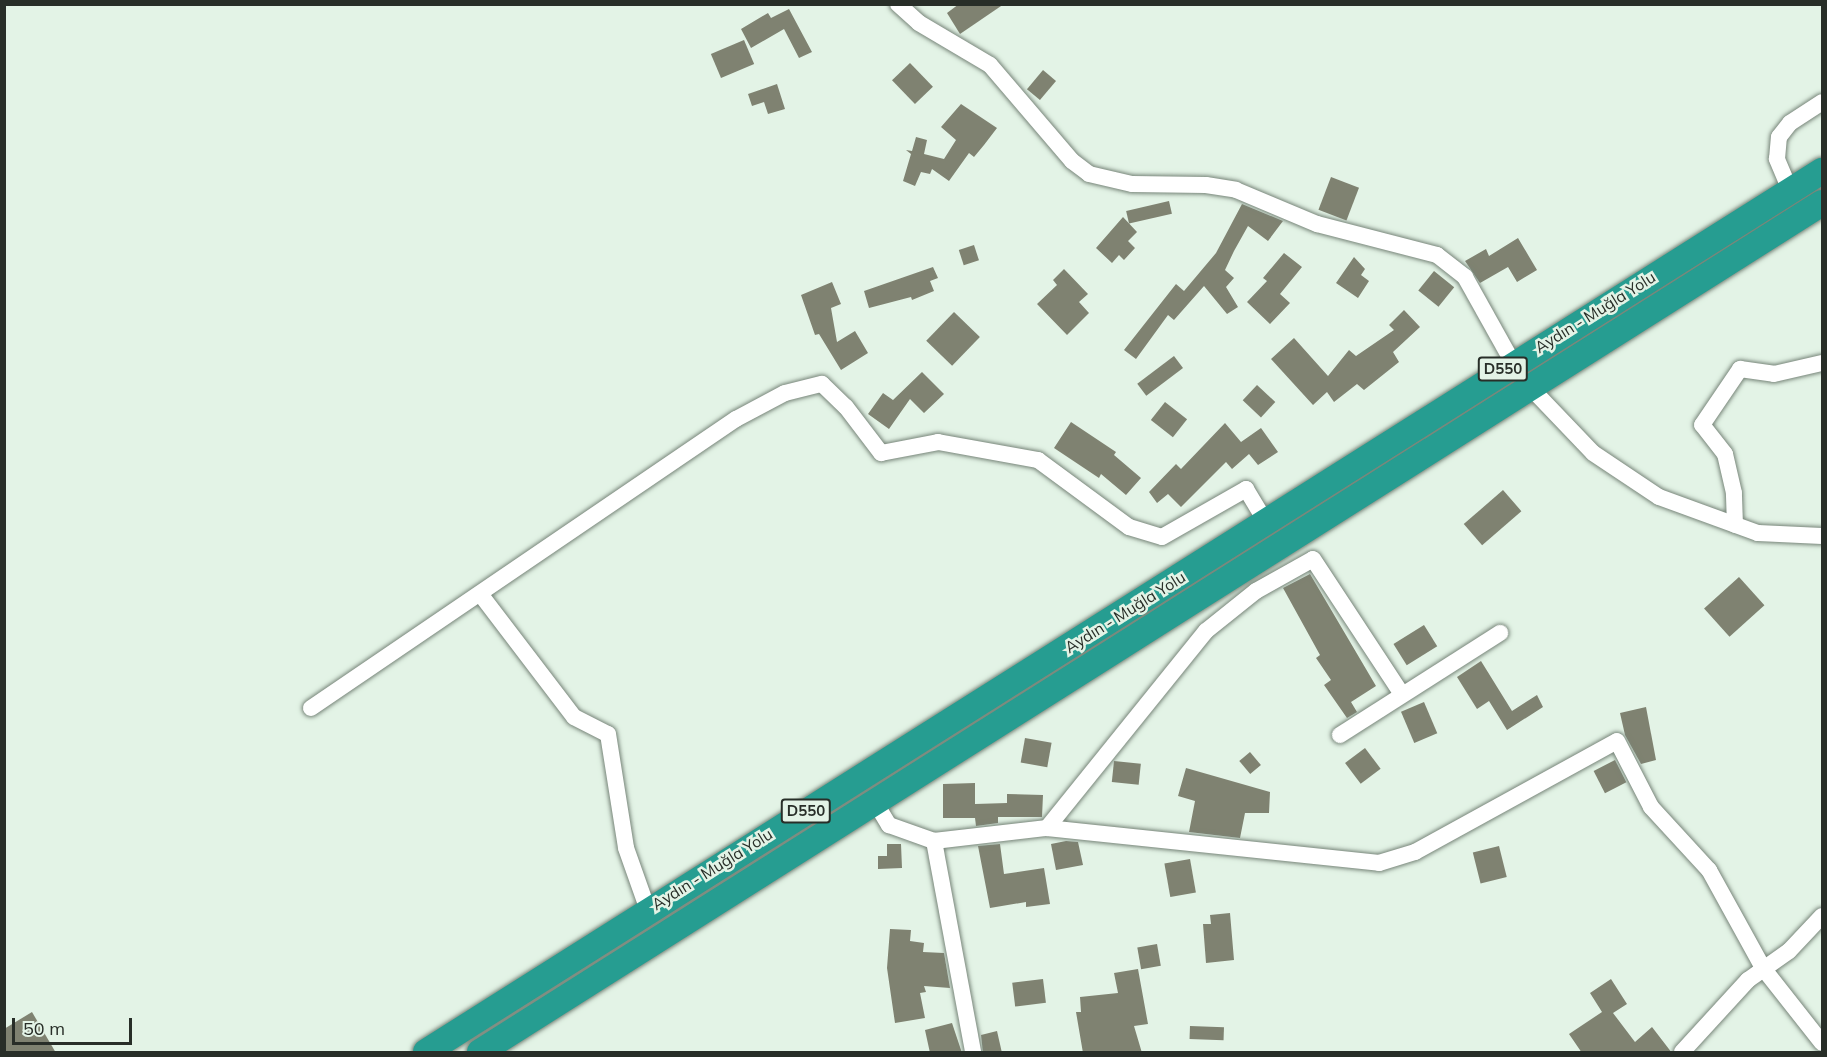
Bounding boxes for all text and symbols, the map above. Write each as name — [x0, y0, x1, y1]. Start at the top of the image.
street label: Aydın - Muğla Yolu — [1531, 267, 1659, 357]
road number: D550 — [1478, 357, 1528, 381]
street label: Aydın - Muğla Yolu — [1061, 567, 1189, 657]
road number: D550 — [780, 799, 832, 823]
street label: Aydın - Muğla Yolu — [648, 824, 776, 914]
scale bar — [15, 1006, 135, 1044]
text: 50 m — [23, 1017, 65, 1040]

